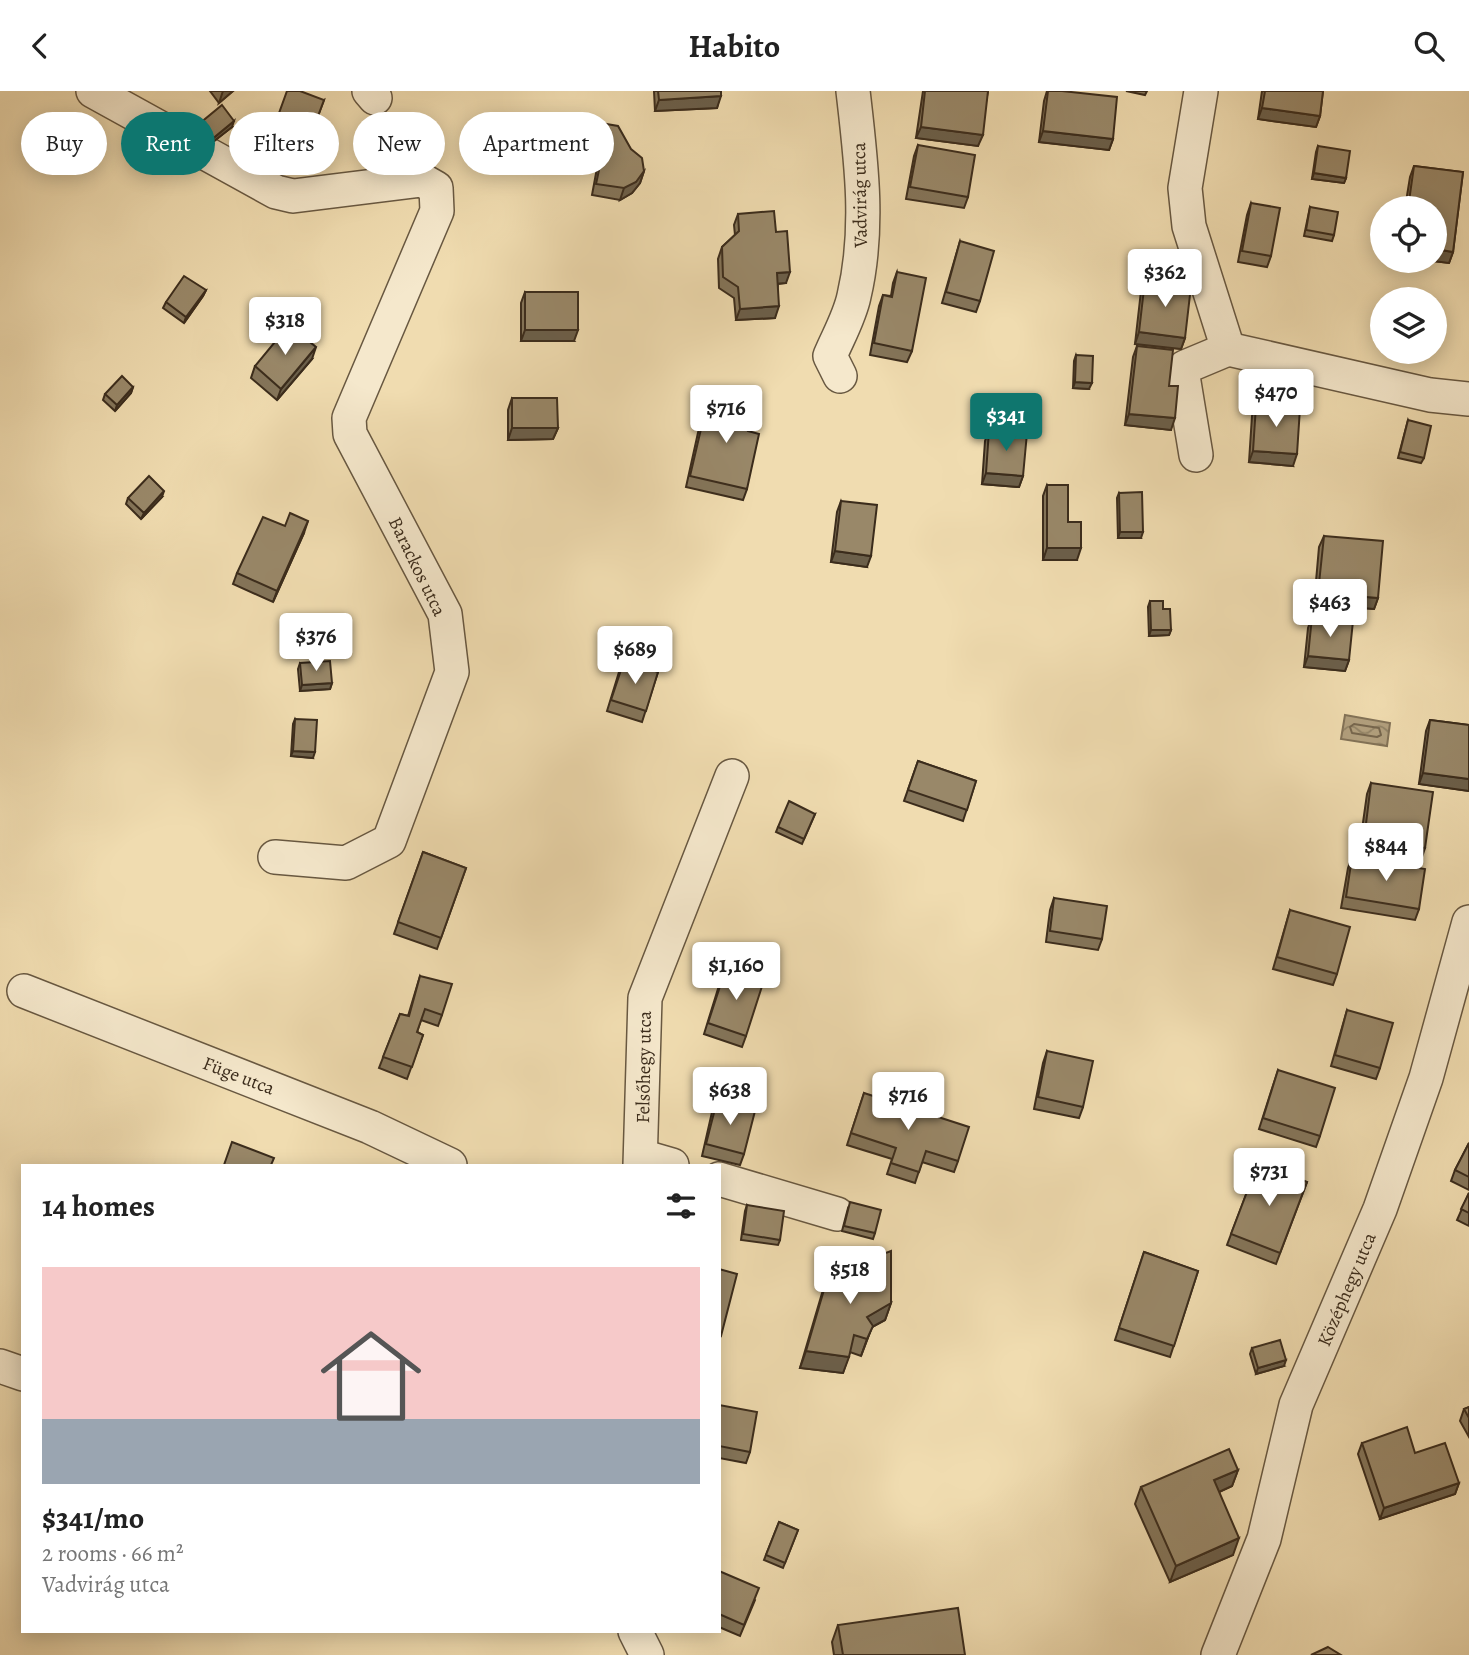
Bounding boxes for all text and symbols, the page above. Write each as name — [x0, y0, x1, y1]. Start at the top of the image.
text: Habito — [689, 24, 780, 68]
icon: back — [21, 27, 59, 65]
icon: search — [1410, 27, 1448, 65]
chip: Buy — [21, 112, 107, 175]
chip: Rent — [121, 112, 215, 175]
chip: Filters — [229, 112, 339, 175]
chip: New — [353, 112, 445, 175]
chip: Apartment — [459, 112, 614, 175]
street label: Vadvirág utca — [846, 142, 874, 249]
map controls — [1370, 196, 1447, 364]
button: locate — [1370, 196, 1447, 273]
pin: $362 — [1124, 249, 1206, 309]
text: $362 — [1144, 256, 1186, 287]
button: layers — [1370, 287, 1447, 364]
pin: $318 — [244, 297, 326, 357]
text: $318 — [265, 304, 305, 335]
pin: $470 — [1235, 369, 1317, 429]
text: $470 — [1255, 376, 1297, 407]
pin: $716 — [685, 385, 767, 445]
text: $716 — [706, 392, 746, 423]
pin: $341 — [965, 393, 1047, 453]
text: $341 — [986, 400, 1026, 431]
street label: Barackos utca — [382, 512, 452, 621]
pin: $463 — [1289, 580, 1371, 639]
text: $463 — [1309, 586, 1351, 617]
pin: $376 — [275, 613, 357, 673]
text: $376 — [295, 620, 337, 651]
pin: $689 — [594, 627, 676, 686]
text: $689 — [613, 633, 657, 664]
pin: $844 — [1345, 823, 1427, 883]
text: $844 — [1364, 830, 1408, 861]
pin: $1,160 — [679, 943, 793, 1002]
text: $1,160 — [708, 949, 764, 980]
street label: Felsőhegy utca — [630, 1010, 658, 1124]
street label: Füge utca — [199, 1050, 278, 1102]
pin: $638 — [689, 1067, 771, 1127]
pin: $716 — [867, 1073, 949, 1132]
text: $638 — [709, 1074, 751, 1105]
text: $716 — [888, 1079, 928, 1110]
pin: $731 — [1228, 1149, 1310, 1208]
text: $731 — [1250, 1155, 1288, 1186]
text: 14 homes — [42, 1186, 155, 1226]
icon: filters — [662, 1187, 700, 1225]
street label: Középhegy utca — [1311, 1228, 1383, 1350]
pin: $518 — [809, 1247, 891, 1306]
text: $518 — [830, 1253, 870, 1284]
icon: home — [308, 1313, 434, 1439]
text: $341/mo — [42, 1498, 144, 1538]
text: 2 rooms · 66 m² — [42, 1538, 184, 1569]
text: Vadvirág utca — [42, 1569, 170, 1600]

